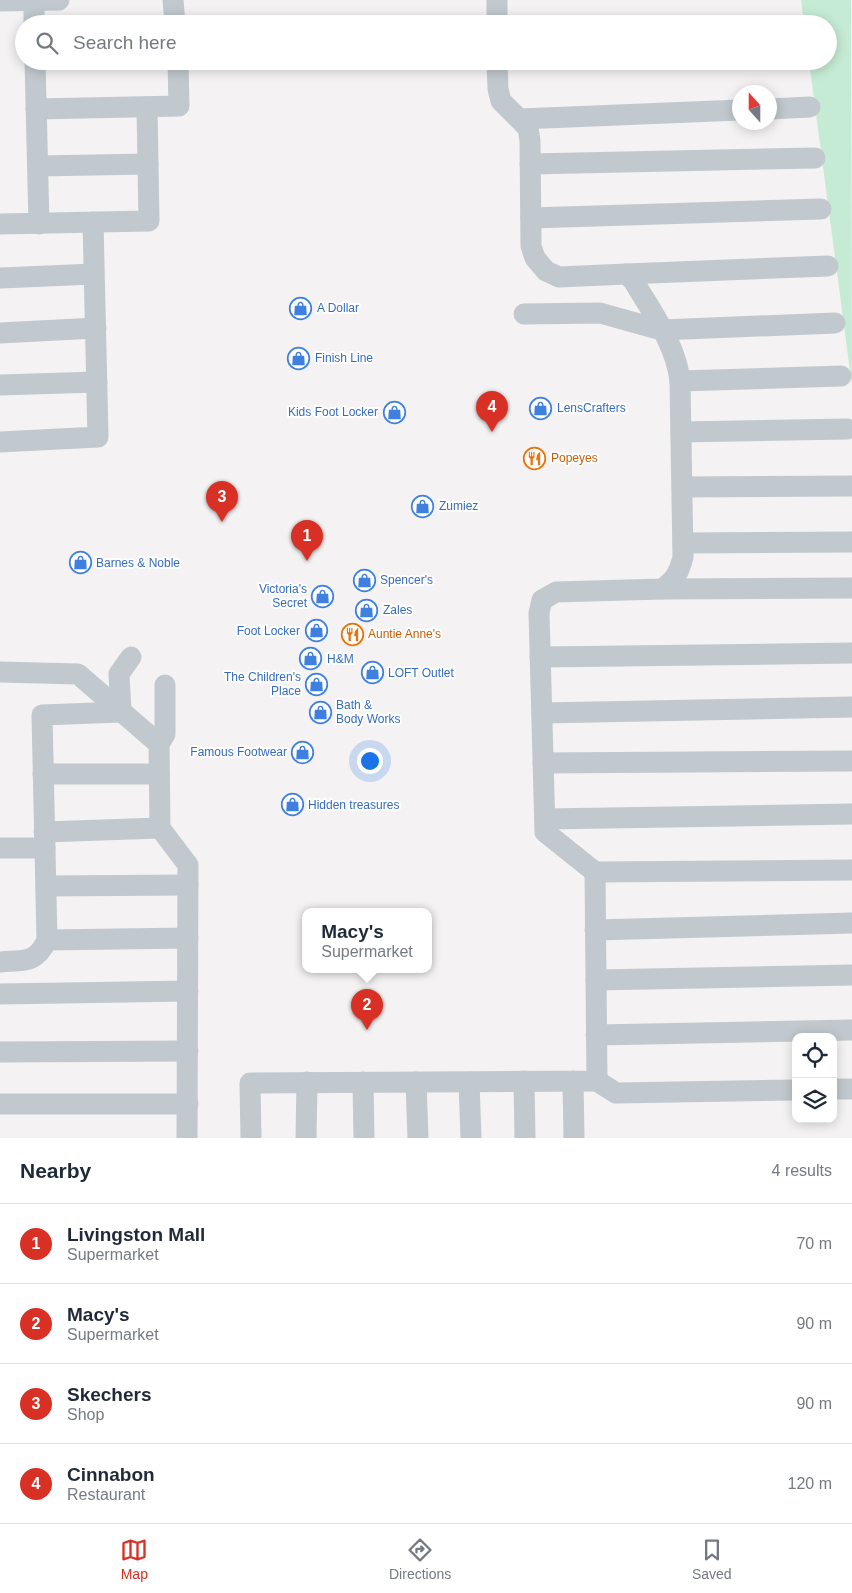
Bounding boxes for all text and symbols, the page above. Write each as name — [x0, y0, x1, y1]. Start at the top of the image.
search box — [15, 15, 837, 70]
icon: search — [33, 29, 61, 57]
text: Search here — [73, 32, 177, 53]
north arrow — [732, 85, 777, 130]
shop icon: A Dollar — [289, 296, 313, 320]
place label: A Dollar — [317, 301, 359, 315]
shop icon: Finish Line — [287, 346, 311, 370]
place label: Finish Line — [315, 351, 373, 365]
pin: 4 — [476, 391, 508, 432]
shop icon: LensCrafters — [529, 396, 553, 420]
shop icon: Kids Foot Locker — [382, 400, 406, 424]
place label: LensCrafters — [557, 401, 626, 415]
place label: Kids Foot Locker — [288, 405, 378, 419]
restaurant icon: Popeyes — [523, 446, 547, 470]
place label: Popeyes — [551, 451, 598, 465]
pin: 3 — [206, 481, 238, 522]
shop icon: Zumiez — [411, 494, 435, 518]
place label: Zumiez — [439, 499, 478, 513]
pin: 1 — [291, 520, 323, 561]
shop icon: Barnes & Noble — [68, 551, 92, 575]
place label: Barnes & Noble — [96, 556, 180, 570]
shop icon: Spencer's — [352, 568, 376, 592]
place label: Spencer's — [380, 573, 433, 587]
place label: Victoria's Secret — [259, 582, 308, 610]
shop icon: Victoria's Secret — [311, 584, 335, 608]
shop icon: Zales — [355, 598, 379, 622]
place label: Zales — [383, 603, 412, 617]
shop icon: Foot Locker — [304, 619, 328, 643]
restaurant icon: Auntie Anne's — [340, 622, 364, 646]
place label: Foot Locker — [237, 624, 300, 638]
place label: Auntie Anne's — [368, 627, 441, 641]
shop icon: H&M — [299, 647, 323, 671]
place label: H&M — [327, 652, 354, 666]
shop icon: LOFT Outlet — [360, 661, 384, 685]
place label: LOFT Outlet — [388, 666, 454, 680]
place label: The Children's Place — [224, 670, 301, 698]
shop icon: The Children's Place — [305, 672, 329, 696]
place label: Bath & Body Works — [336, 698, 400, 726]
shop icon: Bath & Body Works — [308, 700, 332, 724]
shop icon: Famous Footwear — [291, 740, 315, 764]
place label: Famous Footwear — [190, 745, 287, 759]
your location — [357, 748, 383, 774]
shop icon: Hidden treasures — [280, 793, 304, 817]
place label: Hidden treasures — [308, 798, 399, 812]
popup — [302, 908, 432, 973]
text: Macy's — [321, 921, 384, 942]
text: Supermarket — [321, 943, 413, 960]
pin: 2 — [351, 989, 383, 1030]
map controls — [792, 1033, 837, 1123]
button: locate — [792, 1033, 837, 1078]
button: layers — [792, 1078, 837, 1123]
text: Nearby — [20, 1159, 91, 1182]
text: 4 results — [772, 1162, 832, 1179]
text: Livingston Mall — [67, 1224, 205, 1245]
text: 1 — [32, 1235, 40, 1252]
text: 70 m — [796, 1235, 832, 1252]
text: Supermarket — [67, 1246, 159, 1263]
text: Macy's — [67, 1304, 130, 1325]
text: 2 — [32, 1315, 40, 1332]
text: 90 m — [796, 1315, 832, 1332]
text: Supermarket — [67, 1326, 159, 1343]
text: Skechers — [67, 1384, 152, 1405]
text: 3 — [32, 1395, 40, 1412]
text: 90 m — [796, 1395, 832, 1412]
text: Shop — [67, 1406, 104, 1423]
text: Cinnabon — [67, 1464, 155, 1485]
text: 4 — [32, 1475, 40, 1492]
text: 120 m — [788, 1475, 832, 1492]
text: Restaurant — [67, 1486, 145, 1503]
tab: Map — [120, 1536, 148, 1582]
tab: Directions — [389, 1536, 451, 1582]
tab: Saved — [692, 1536, 732, 1582]

